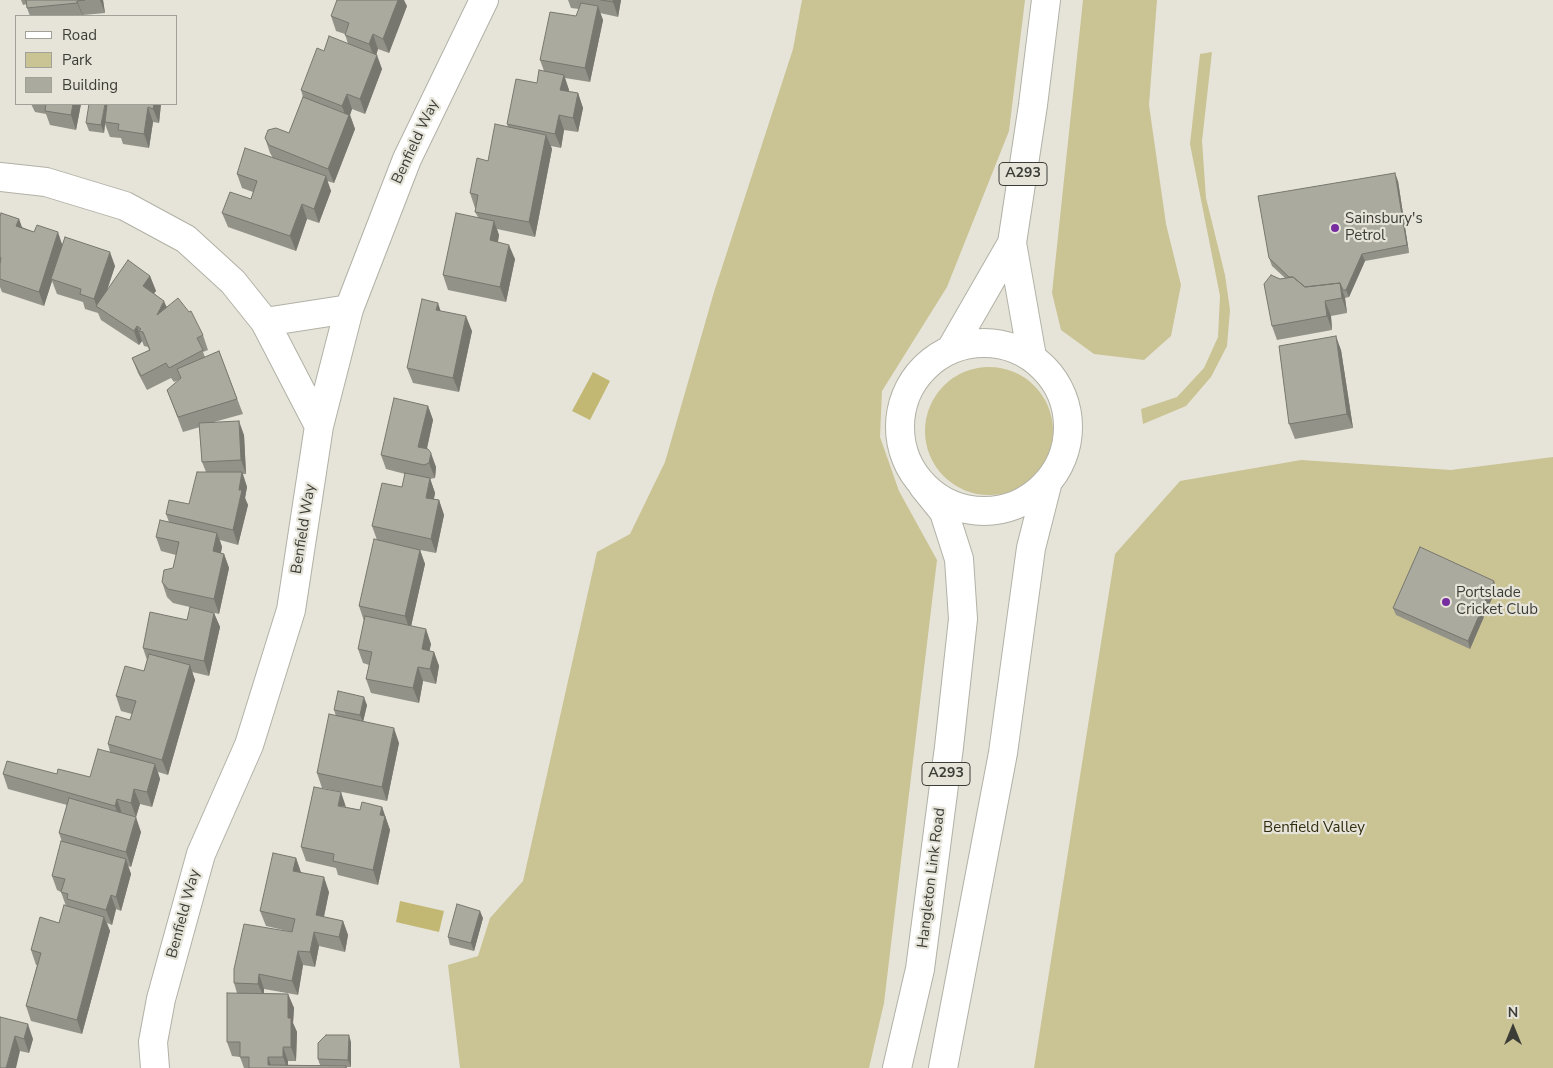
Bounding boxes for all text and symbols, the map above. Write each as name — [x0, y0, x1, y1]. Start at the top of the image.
legend — [15, 15, 178, 105]
text: Road — [62, 25, 97, 45]
text: Park — [62, 50, 92, 70]
text: Building — [62, 75, 118, 95]
street label: Benfield Way — [389, 97, 443, 187]
road number: A293 — [999, 162, 1047, 185]
place label: Sainsbury's Petrol — [1345, 210, 1423, 245]
marker: Sainsbury's Petrol — [1329, 222, 1341, 234]
street label: Benfield Way — [288, 483, 320, 575]
place label: Portslade Cricket Club — [1456, 584, 1538, 619]
marker: Portslade Cricket Club — [1440, 596, 1452, 608]
road number: A293 — [922, 762, 970, 786]
street label: Hangleton Link Road — [914, 807, 950, 949]
park label: Benfield Valley — [1263, 819, 1365, 837]
street label: Benfield Way — [164, 868, 204, 960]
north arrow — [1488, 1003, 1538, 1053]
text: N — [1508, 1003, 1518, 1022]

